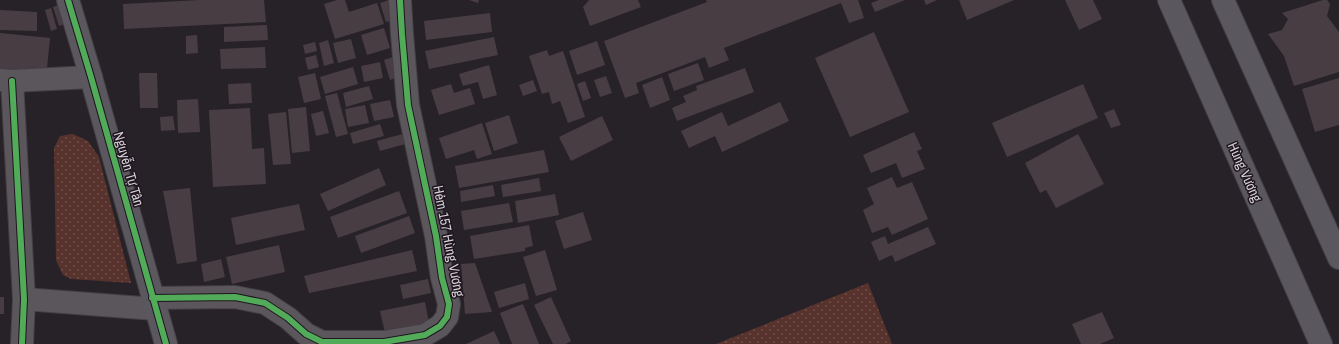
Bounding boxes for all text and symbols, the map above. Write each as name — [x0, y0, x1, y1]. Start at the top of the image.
street label: Nguyễn Tự Tân — [110, 130, 148, 208]
street label: Hùng Vương — [1224, 139, 1266, 205]
street label: Hẻm 157 Hùng Vương — [429, 184, 469, 299]

